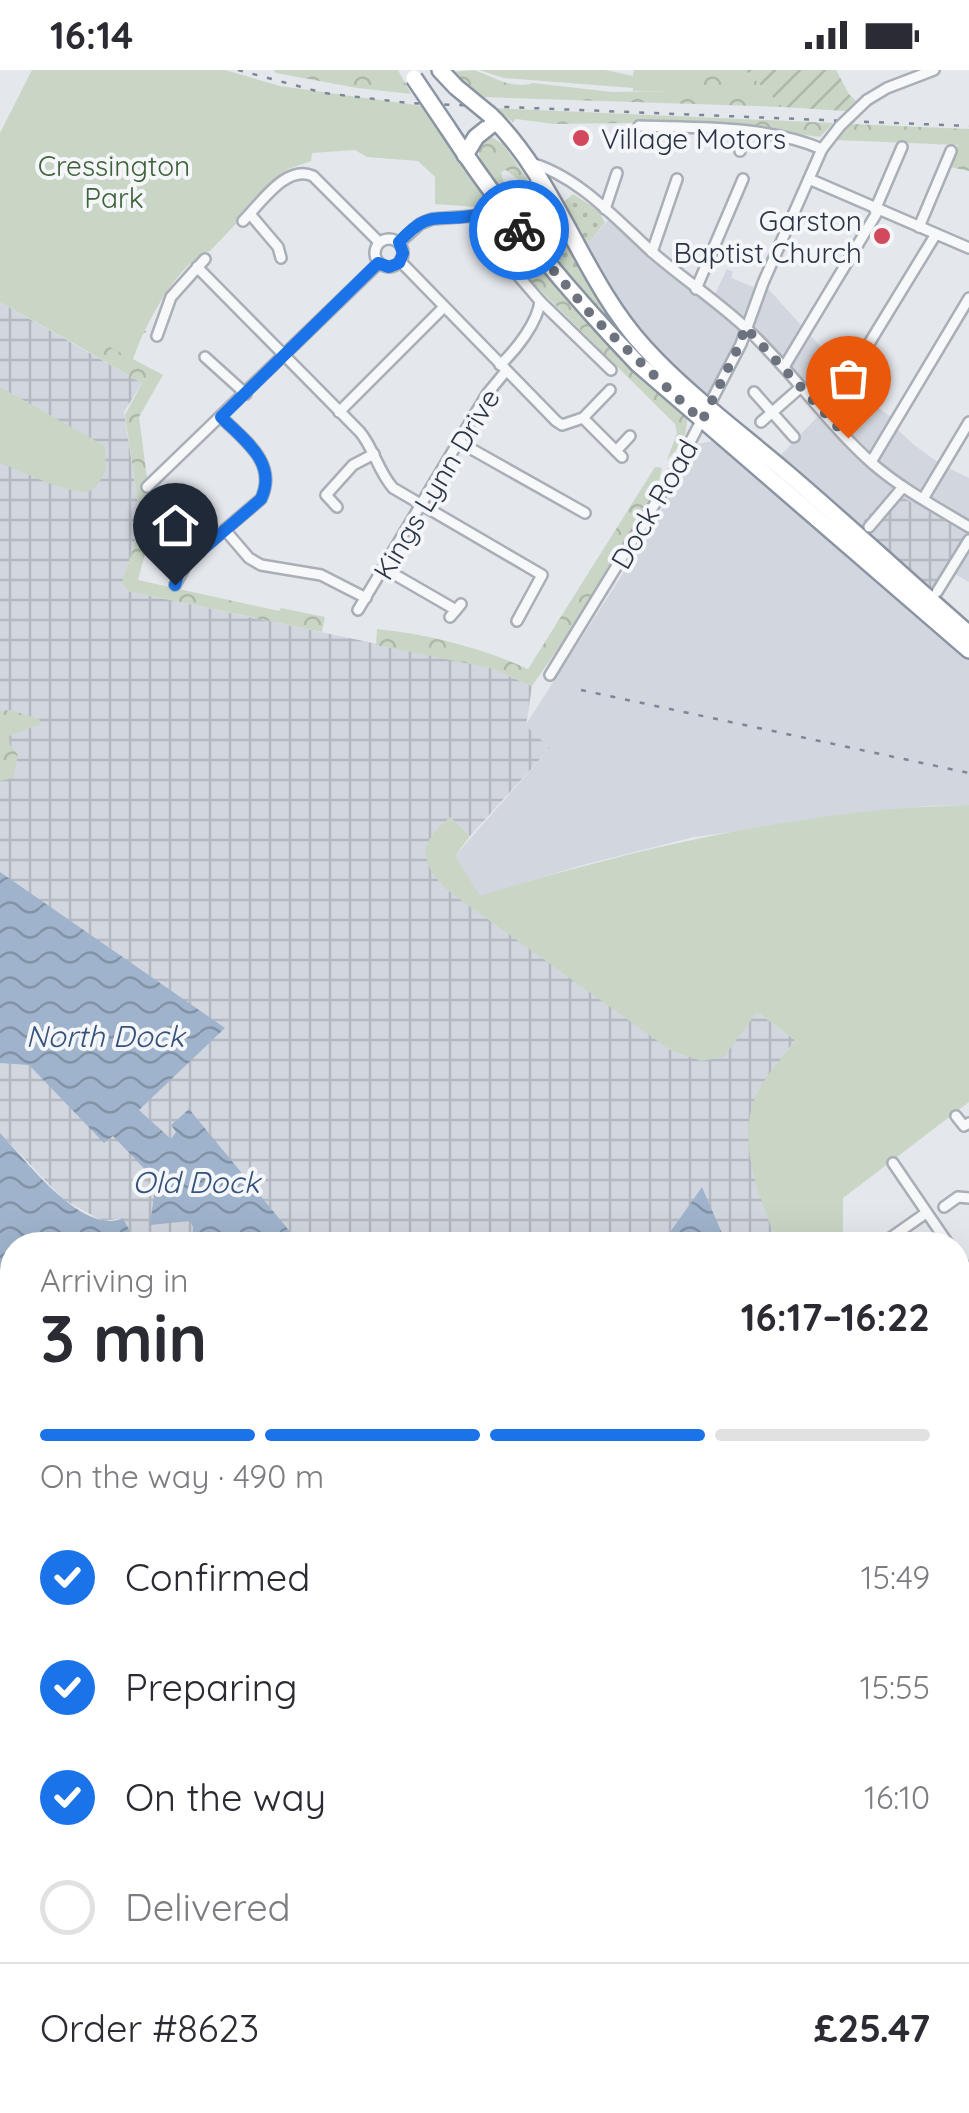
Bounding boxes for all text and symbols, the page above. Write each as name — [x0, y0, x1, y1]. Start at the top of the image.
text: 16:14 — [50, 11, 133, 59]
place label: Village Motors — [601, 121, 786, 156]
marker: Village Motors — [570, 127, 592, 149]
park label: Cressington Park — [38, 148, 190, 215]
courier — [469, 180, 569, 280]
icon: bike — [492, 203, 547, 258]
place label: Garston Baptist Church — [673, 203, 862, 270]
marker: Garston Baptist Church — [871, 225, 893, 247]
pin — [806, 336, 891, 439]
icon: bag — [821, 351, 876, 406]
street label: Kings Lynn Drive — [365, 382, 507, 586]
street label: Dock Road — [603, 433, 705, 575]
pin — [133, 483, 218, 586]
icon: home — [148, 498, 203, 553]
water label: North Dock — [26, 1017, 187, 1055]
water label: Old Dock — [132, 1163, 263, 1201]
text: Arriving in — [40, 1260, 189, 1300]
text: 16:17–16:22 — [741, 1293, 930, 1341]
text: 3 min — [40, 1297, 207, 1378]
text: On the way · 490 m — [40, 1456, 324, 1496]
icon: check — [40, 1550, 95, 1605]
text: Confirmed — [125, 1553, 310, 1601]
text: 15:49 — [861, 1557, 930, 1597]
icon: check — [40, 1660, 95, 1715]
text: Preparing — [125, 1663, 297, 1711]
text: 15:55 — [860, 1667, 930, 1707]
icon: check — [40, 1770, 95, 1825]
text: On the way — [125, 1773, 326, 1821]
text: 16:10 — [864, 1777, 930, 1817]
text: Delivered — [125, 1883, 291, 1931]
text: Order #8623 — [40, 2004, 259, 2052]
text: £25.47 — [814, 2004, 930, 2052]

